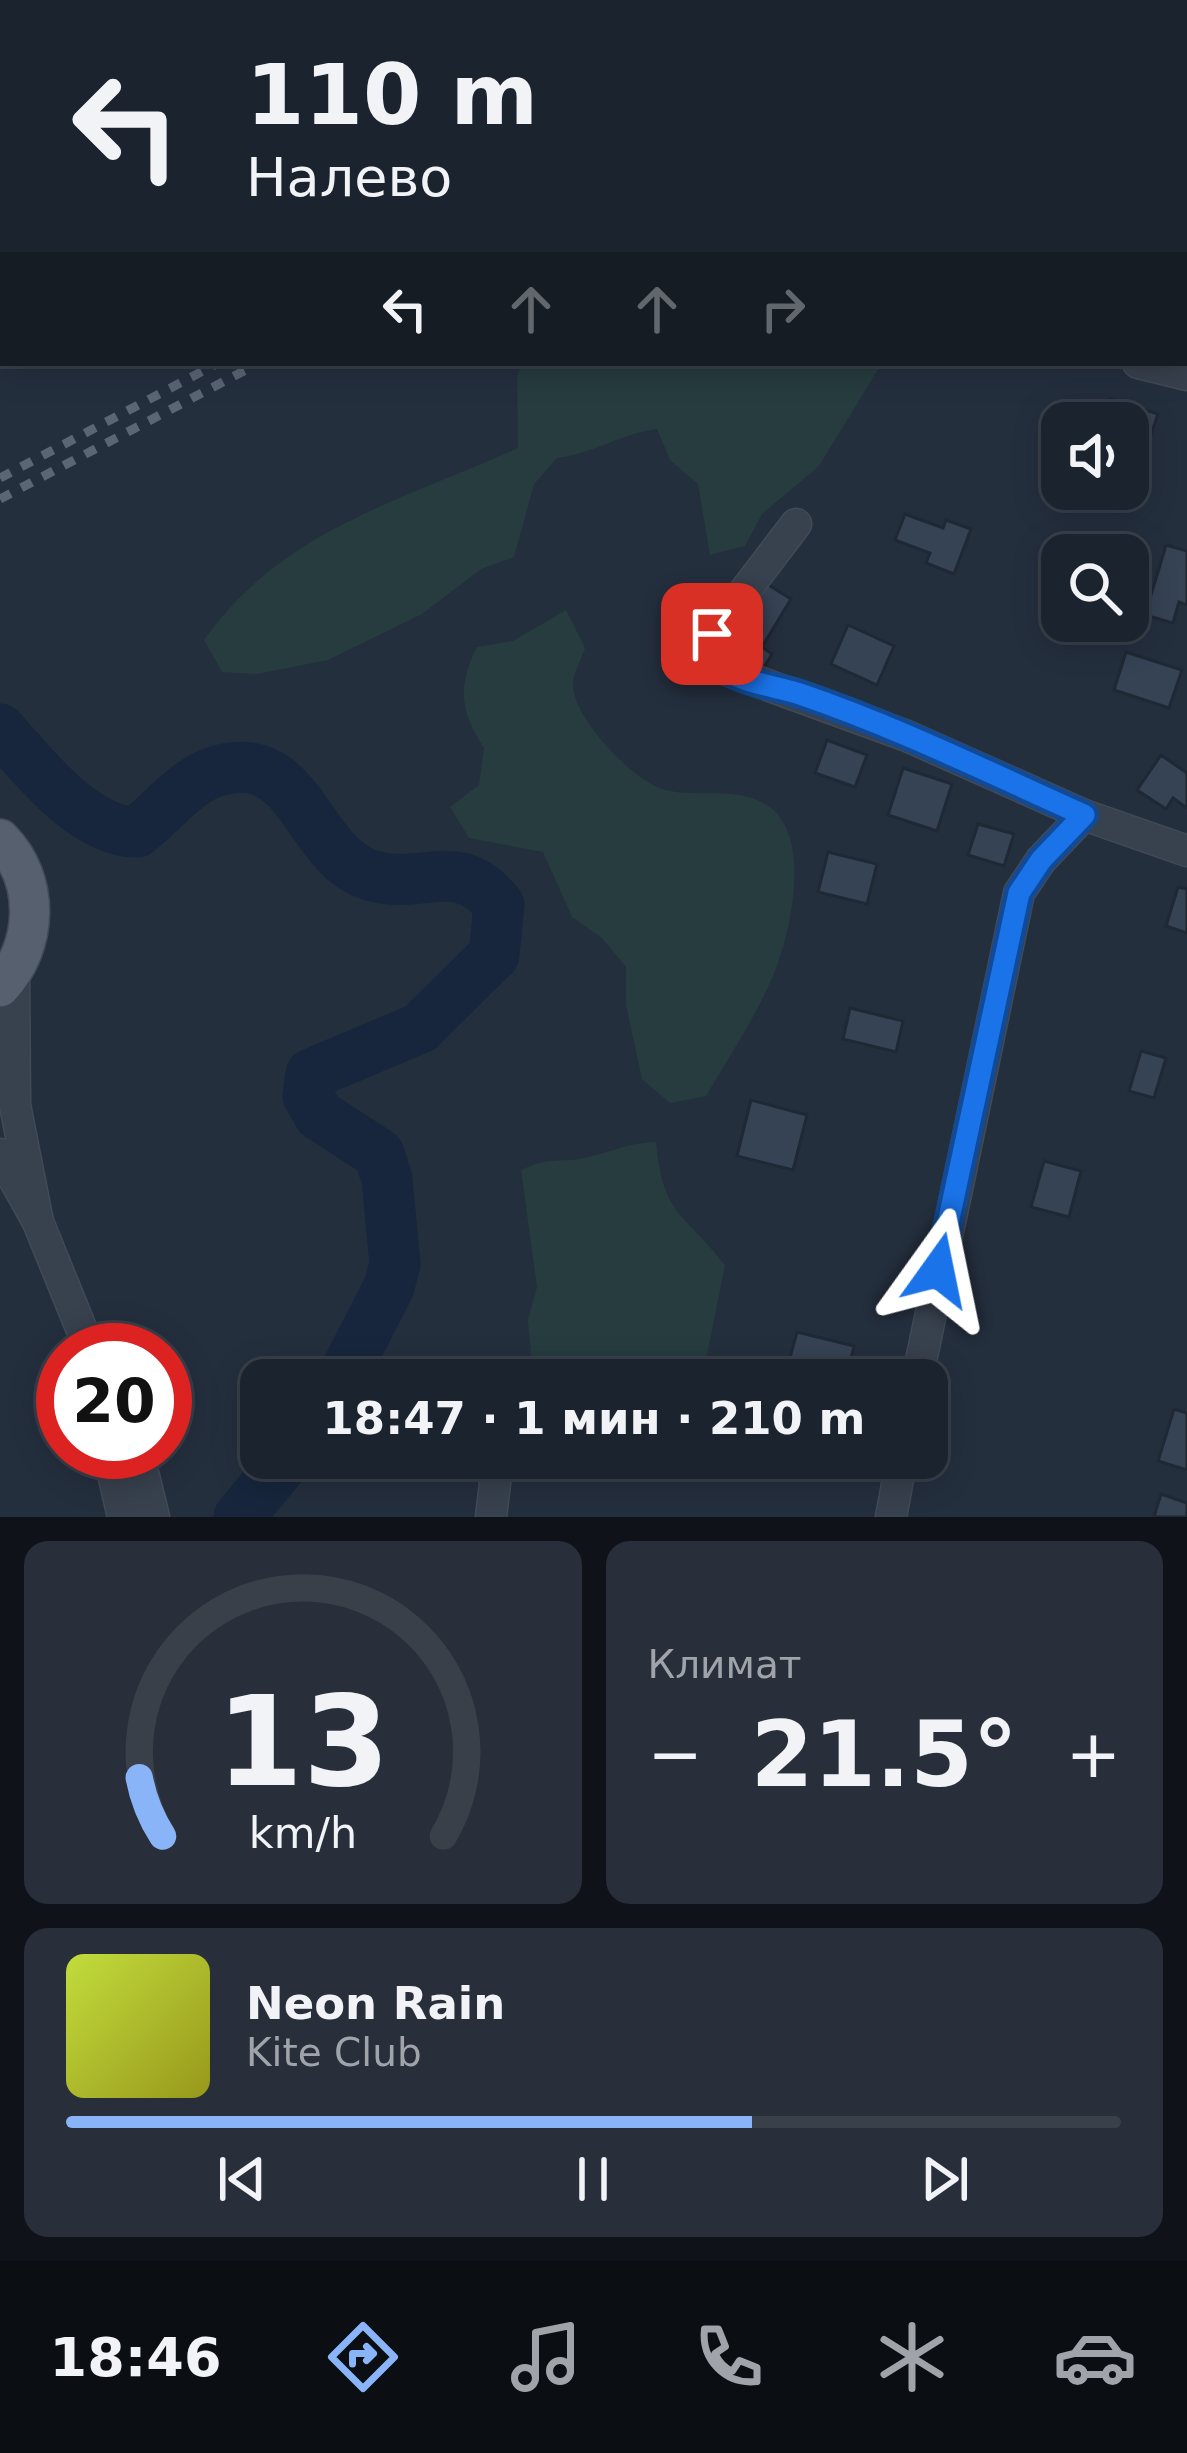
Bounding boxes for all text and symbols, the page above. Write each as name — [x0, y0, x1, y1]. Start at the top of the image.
text: 110 m — [246, 46, 538, 144]
icon: left — [48, 48, 204, 204]
text: Налево — [246, 146, 452, 209]
icon: left — [372, 276, 438, 342]
icon: ahead — [498, 276, 564, 342]
icon: ahead — [624, 276, 690, 342]
icon: right — [750, 276, 816, 342]
map controls — [1041, 402, 1149, 642]
button: sound — [1041, 402, 1149, 510]
button: search — [1041, 534, 1149, 642]
pin — [661, 583, 763, 685]
icon: arrive — [679, 601, 745, 667]
position arrow — [875, 1207, 1001, 1333]
speed limit sign: 20 — [36, 1323, 192, 1479]
text: 18:47 · 1 мин · 210 m — [323, 1392, 865, 1445]
text: Климат — [648, 1642, 802, 1687]
text: 13 — [216, 1669, 390, 1814]
text: 21.5° — [751, 1702, 1018, 1807]
text: − — [648, 1716, 703, 1793]
text: + — [1066, 1716, 1121, 1793]
text: km/h — [249, 1807, 357, 1857]
text: Neon Rain — [246, 1977, 505, 2030]
text: Kite Club — [246, 2030, 422, 2075]
icon: previous — [209, 2146, 275, 2212]
icon: pause — [560, 2146, 626, 2212]
icon: next — [912, 2146, 978, 2212]
icon: directions — [321, 2315, 405, 2399]
icon: music — [504, 2315, 588, 2399]
icon: phone — [687, 2315, 771, 2399]
icon: climate — [870, 2315, 954, 2399]
icon: car — [1053, 2315, 1137, 2399]
text: 18:46 — [50, 2326, 221, 2389]

